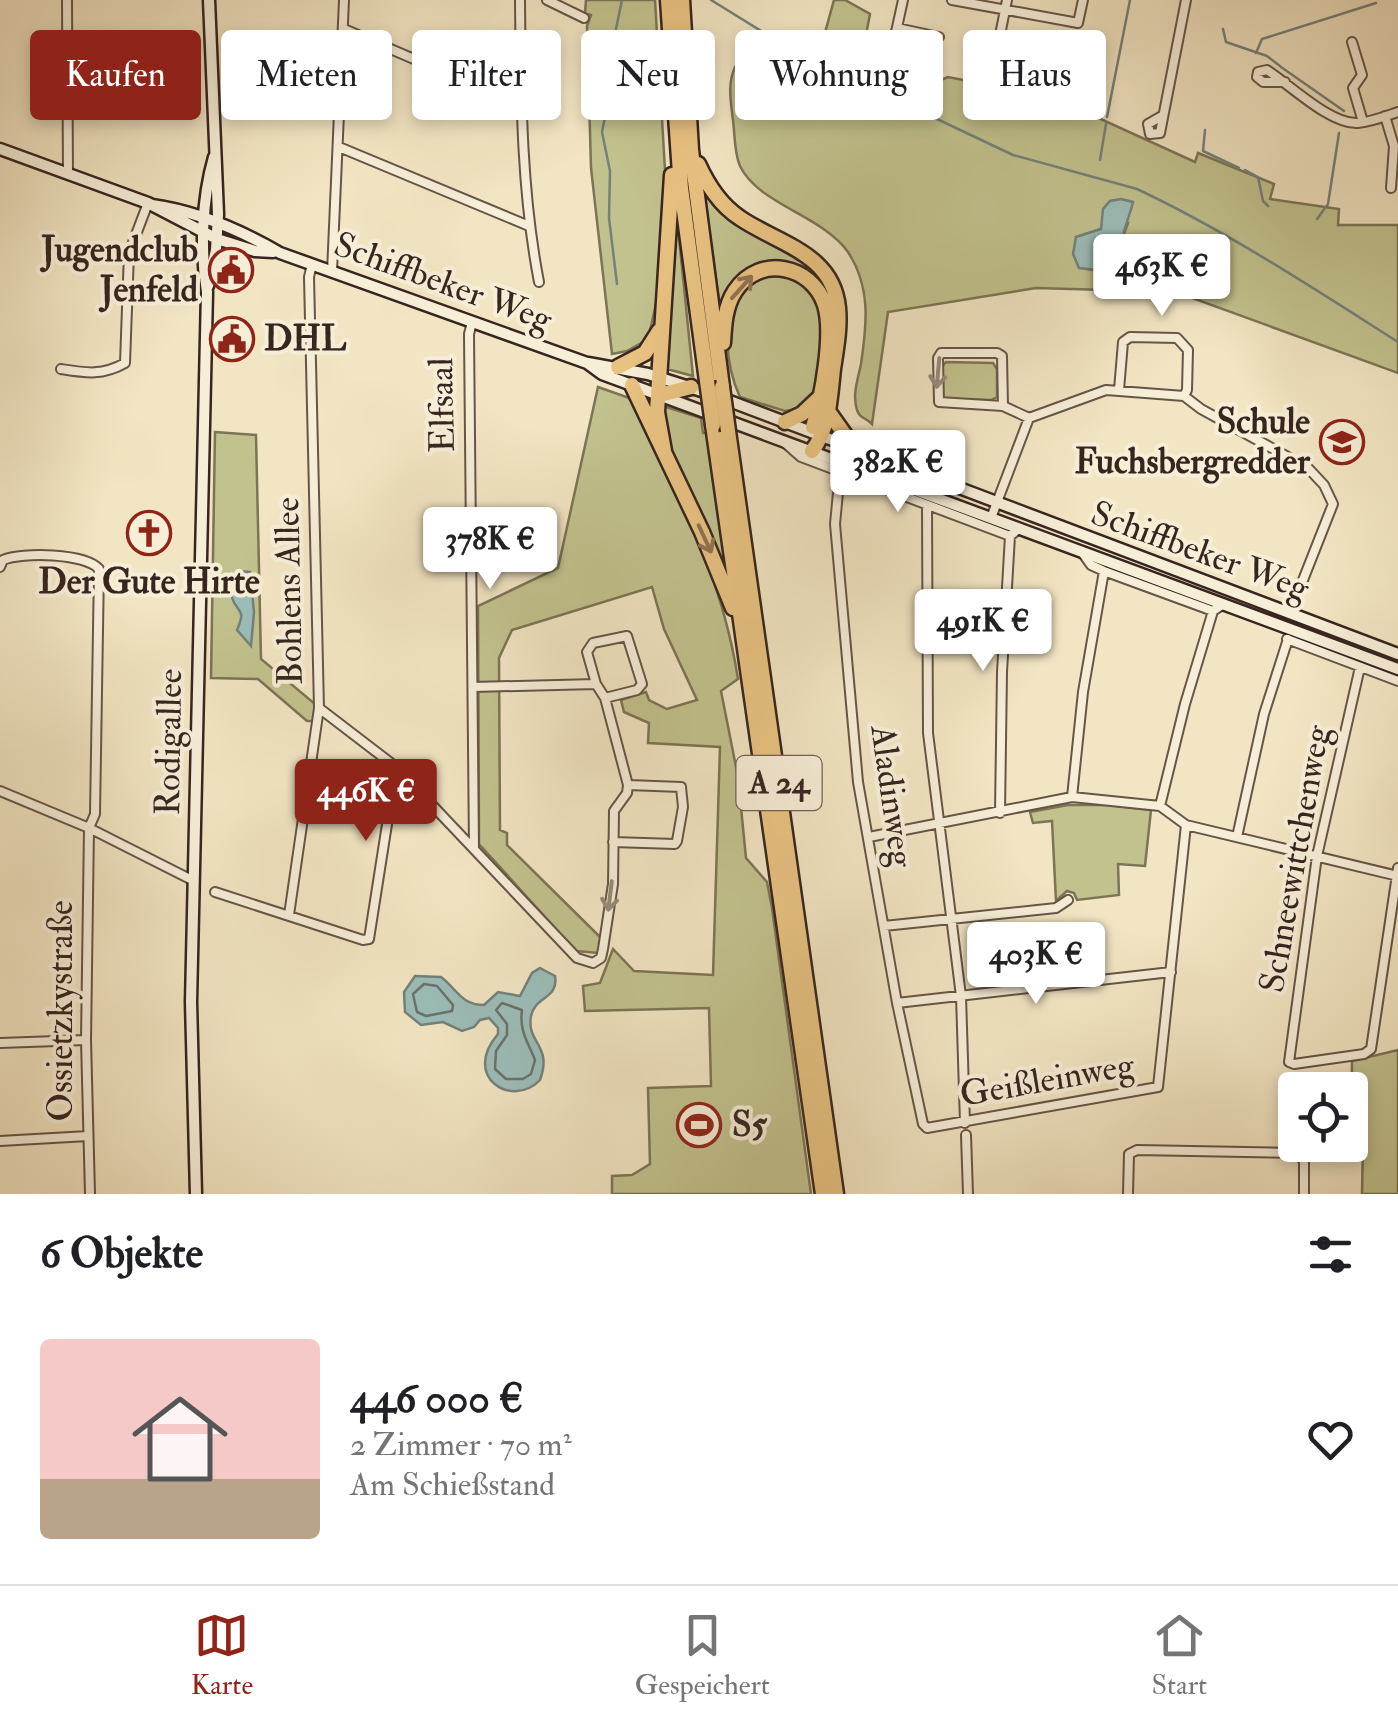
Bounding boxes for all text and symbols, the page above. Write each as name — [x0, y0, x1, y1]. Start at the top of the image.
chip: Kaufen — [30, 30, 201, 120]
chip: Mieten — [221, 30, 392, 120]
chip: Filter — [412, 30, 561, 120]
chip: Neu — [581, 30, 715, 120]
chip: Wohnung — [735, 30, 943, 120]
chip: Haus — [963, 30, 1106, 120]
street label: Schiffbeker Weg — [328, 222, 559, 342]
place label: Jugendclub Jenfeld — [39, 228, 199, 313]
pin: 463K € — [1081, 234, 1243, 319]
text: 463K € — [1115, 246, 1209, 286]
public building icon: Jugendclub Jenfeld — [208, 247, 254, 293]
one-way arrow — [730, 275, 753, 300]
public building icon: DHL — [209, 316, 255, 362]
place label: DHL — [264, 317, 347, 361]
one-way arrow — [929, 356, 948, 389]
street label: Elfsaal — [419, 357, 465, 453]
place label: Schule Fuchsbergredder — [1075, 400, 1311, 484]
school or university icon: Schule Fuchsbergredder — [1319, 419, 1365, 465]
pin: 382K € — [817, 430, 979, 515]
text: 382K € — [852, 442, 944, 482]
street label: Schiffbeker Weg — [1085, 491, 1316, 611]
street label: Bohlens Allee — [265, 497, 313, 685]
pin: 378K € — [409, 507, 571, 592]
church icon: Der Gute Hirte — [126, 510, 172, 556]
text: 378K € — [445, 519, 535, 559]
one-way arrow — [697, 523, 716, 553]
place label: Der Gute Hirte — [38, 560, 260, 604]
pin: 491K € — [902, 589, 1064, 674]
text: 491K € — [937, 601, 1029, 641]
street label: Rodigallee — [146, 668, 192, 816]
street label: Aladinweg — [860, 721, 924, 871]
street label: Schneewittchenweg — [1250, 721, 1340, 996]
road number: A 24 — [736, 756, 822, 810]
pin: 446K € — [285, 759, 447, 844]
text: 446K € — [317, 771, 415, 811]
one-way arrow — [601, 879, 619, 912]
street label: Ossietzkystraße — [39, 900, 83, 1122]
pin: 403K € — [955, 922, 1117, 1007]
text: 403K € — [989, 934, 1083, 974]
street label: Geißleinweg — [957, 1043, 1138, 1117]
map controls — [1278, 1072, 1368, 1162]
button: locate — [1278, 1072, 1368, 1162]
sports icon: S5 — [676, 1102, 722, 1148]
place label: S5 — [732, 1103, 767, 1147]
icon: filters — [1303, 1227, 1358, 1282]
text: 6 Objekte — [40, 1228, 203, 1280]
text: 446 000 € — [350, 1373, 523, 1425]
icon: home — [120, 1379, 240, 1499]
icon: heart — [1303, 1412, 1358, 1467]
text: 2 Zimmer · 70 m² — [350, 1425, 572, 1465]
text: Am Schießstand — [350, 1465, 555, 1505]
tab: Karte — [191, 1608, 253, 1703]
tab: Gespeichert — [635, 1608, 770, 1703]
tab: Start — [1152, 1608, 1207, 1703]

